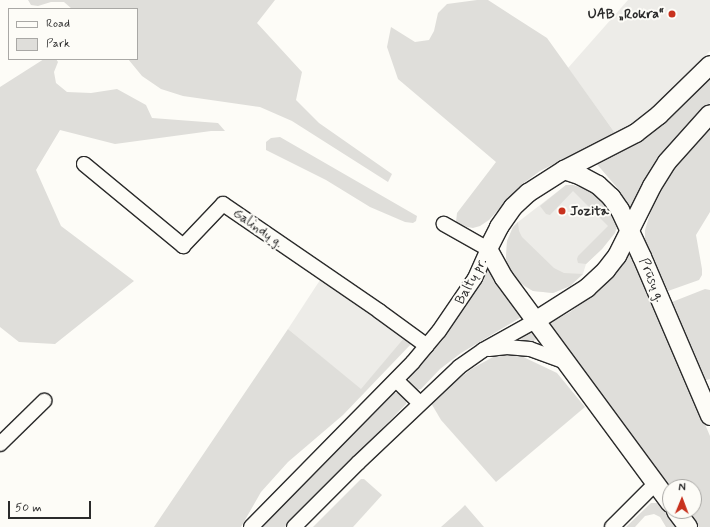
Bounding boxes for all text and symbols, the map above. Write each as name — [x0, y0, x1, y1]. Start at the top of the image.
place label: UAB „Rokra“ — [588, 6, 664, 22]
legend — [8, 8, 138, 60]
marker: UAB „Rokra“ — [667, 9, 677, 19]
text: Road — [46, 16, 70, 32]
text: Park — [46, 36, 70, 52]
place label: Jozita — [570, 203, 609, 219]
street label: Galindų g. — [230, 205, 286, 251]
marker: Jozita — [557, 206, 567, 216]
street label: Baltų pr. — [451, 255, 491, 307]
street label: Prūsų g. — [635, 256, 669, 304]
north arrow — [662, 479, 702, 519]
text: N — [678, 481, 686, 495]
scale bar — [10, 493, 93, 519]
text: 50 m — [15, 500, 42, 516]

